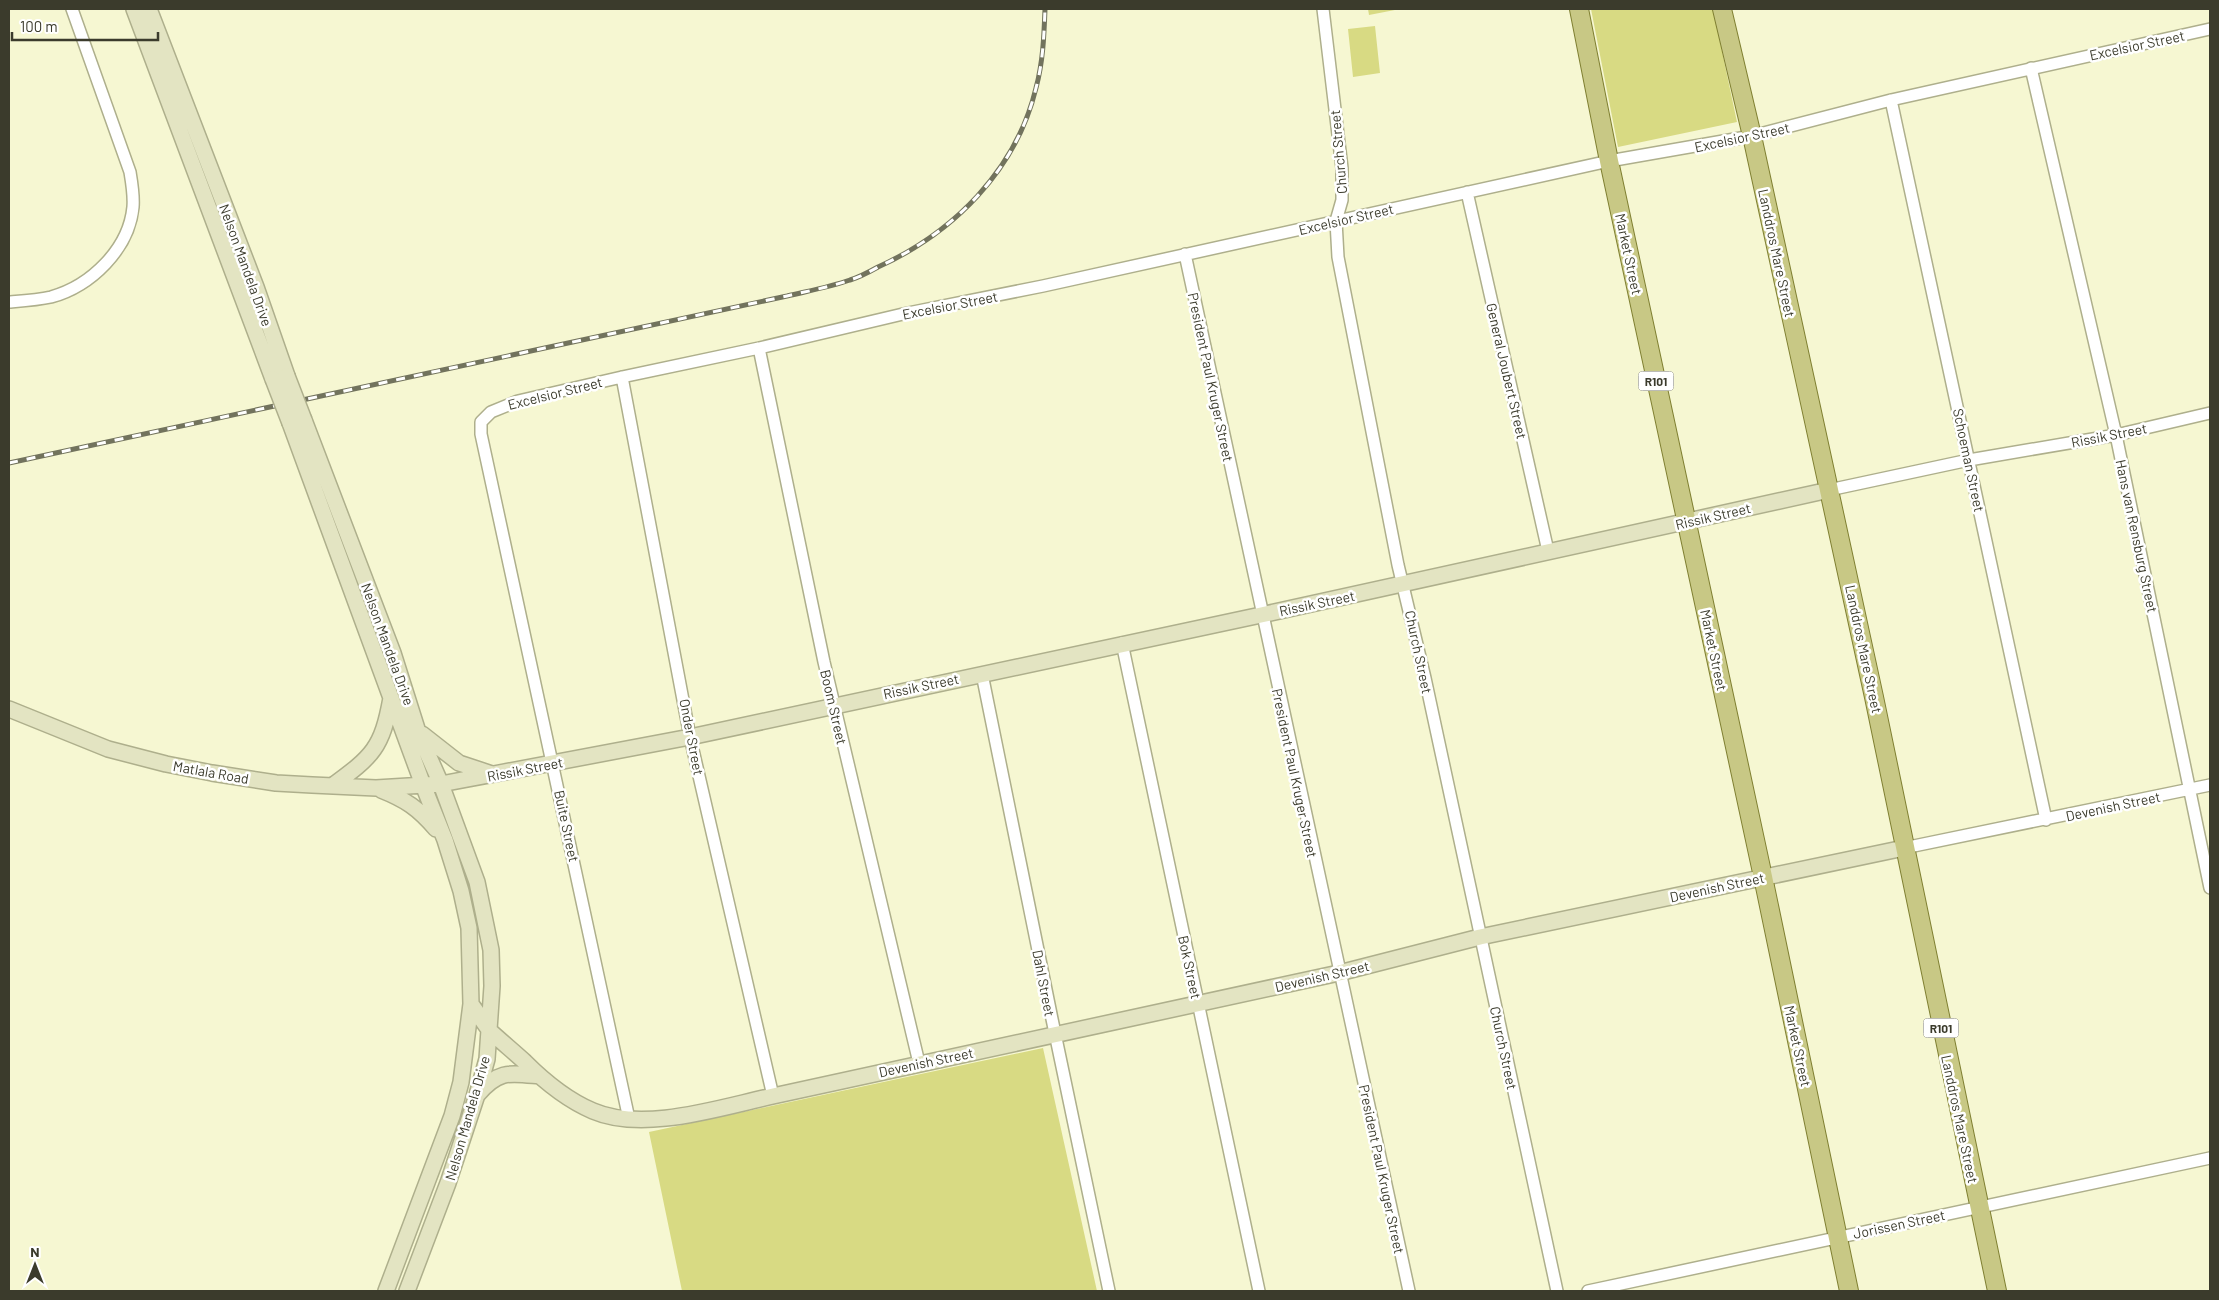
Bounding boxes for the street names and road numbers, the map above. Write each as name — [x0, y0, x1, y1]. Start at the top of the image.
street label: Excelsior Street — [2088, 27, 2186, 63]
street label: Church Street — [1326, 109, 1350, 195]
street label: Excelsior Street — [1693, 119, 1791, 155]
street label: Landdros Mare Street — [1755, 187, 1799, 319]
street label: Excelsior Street — [1297, 200, 1395, 238]
street label: Nelson Mandela Drive — [216, 202, 276, 328]
street label: Market Street — [1612, 212, 1646, 296]
street label: Excelsior Street — [901, 287, 999, 323]
street label: President Paul Kruger Street — [1185, 291, 1237, 463]
street label: General Joubert Street — [1483, 301, 1531, 441]
road number: R101 — [1638, 372, 1674, 391]
street label: Excelsior Street — [506, 373, 604, 413]
street label: Schoeman Street — [1950, 407, 1988, 513]
street label: Rissik Street — [2070, 419, 2148, 451]
street label: Hans van Rensburg Street — [2112, 458, 2162, 614]
street label: Rissik Street — [1674, 499, 1752, 533]
street label: Nelson Mandela Drive — [358, 581, 418, 707]
street label: Landdros Mare Street — [1842, 583, 1886, 715]
street label: Rissik Street — [1278, 587, 1356, 619]
street label: Market Street — [1697, 608, 1731, 692]
street label: Church Street — [1402, 609, 1436, 695]
street label: Boom Street — [817, 668, 851, 746]
street label: Rissik Street — [882, 670, 960, 702]
street label: President Paul Kruger Street — [1269, 687, 1321, 859]
street label: Onder Street — [676, 697, 708, 777]
street label: Rissik Street — [486, 753, 564, 785]
street label: Matlala Road — [172, 757, 250, 787]
street label: Devenish Street — [2064, 788, 2162, 824]
street label: Buite Street — [551, 789, 583, 863]
street label: Devenish Street — [1668, 869, 1766, 905]
street label: Bok Street — [1175, 934, 1205, 1000]
street label: Dahl Street — [1029, 948, 1059, 1018]
street label: Devenish Street — [1273, 957, 1371, 995]
street label: Market Street — [1781, 1004, 1815, 1088]
street label: Church Street — [1487, 1005, 1521, 1091]
road number: R101 — [1924, 1018, 1958, 1038]
street label: Devenish Street — [877, 1044, 975, 1080]
street label: Landdros Mare Street — [1938, 1053, 1982, 1185]
street label: Nelson Mandela Drive — [441, 1054, 493, 1182]
street label: President Paul Kruger Street — [1356, 1083, 1408, 1255]
street label: Jorissen Street — [1851, 1206, 1947, 1242]

